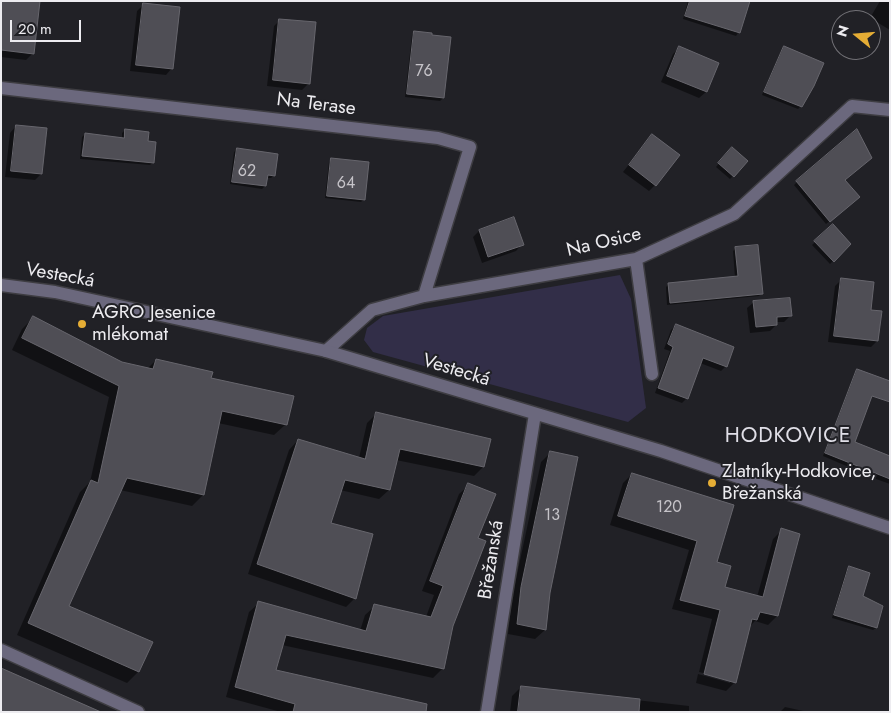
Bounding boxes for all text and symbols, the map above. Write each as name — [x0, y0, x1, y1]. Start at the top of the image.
scale bar — [12, 10, 84, 42]
north arrow — [831, 10, 881, 60]
text: 20 m — [18, 18, 52, 40]
text: N — [831, 23, 854, 39]
house number: 76 — [415, 62, 433, 82]
street label: Na Terase — [275, 89, 357, 121]
house number: 62 — [238, 162, 256, 182]
house number: 64 — [337, 174, 355, 194]
street label: Na Osice — [564, 223, 644, 263]
street label: Vestecká — [24, 259, 96, 293]
place label: AGRO Jesenice mlékomat — [92, 302, 216, 346]
marker: AGRO Jesenice mlékomat — [76, 318, 88, 330]
street label: Vestecká — [419, 350, 493, 392]
district label: HODKOVICE — [724, 424, 852, 450]
place label: Zlatníky-Hodkovice, Břežanská — [722, 461, 876, 505]
marker: Zlatníky-Hodkovice, Břežanská — [706, 477, 718, 489]
house number: 120 — [656, 498, 682, 518]
house number: 13 — [544, 506, 560, 526]
street label: Břežanská — [475, 519, 509, 601]

